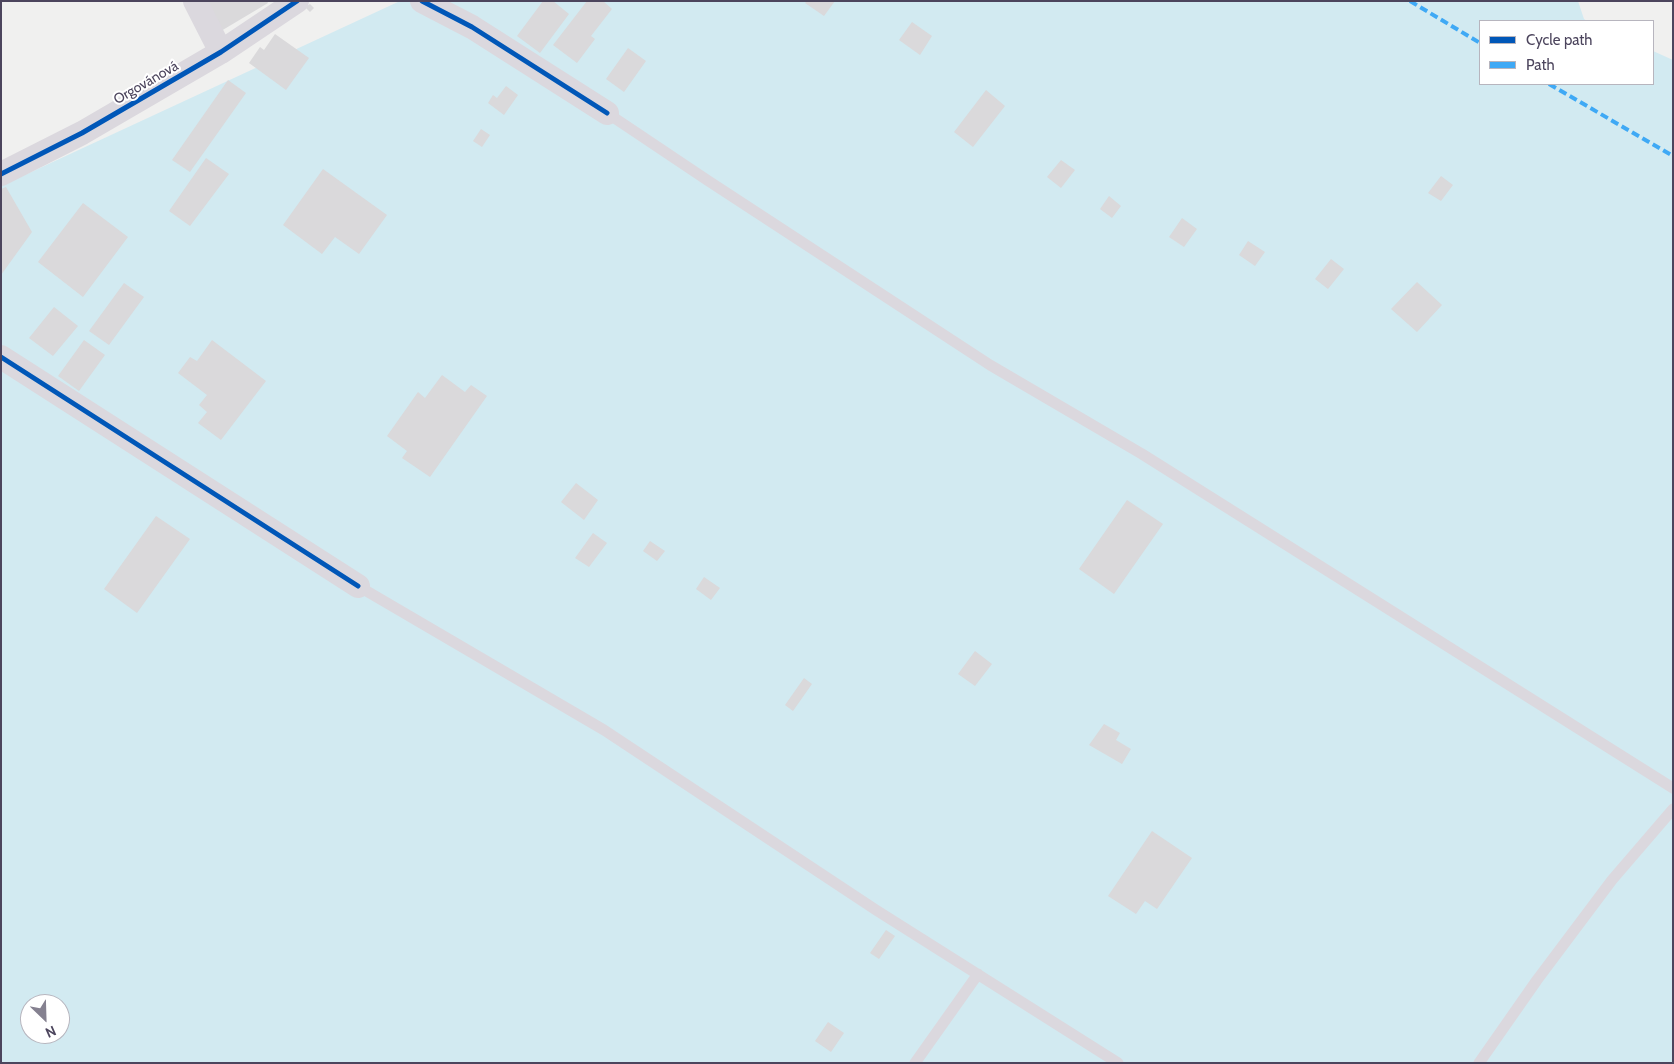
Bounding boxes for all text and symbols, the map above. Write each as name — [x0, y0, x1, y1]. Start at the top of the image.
legend — [1479, 20, 1654, 85]
text: Cycle path — [1526, 31, 1592, 49]
text: Path — [1526, 56, 1555, 74]
street label: Orgovánová — [111, 58, 181, 108]
north arrow — [20, 994, 70, 1044]
text: N — [43, 1022, 59, 1042]

